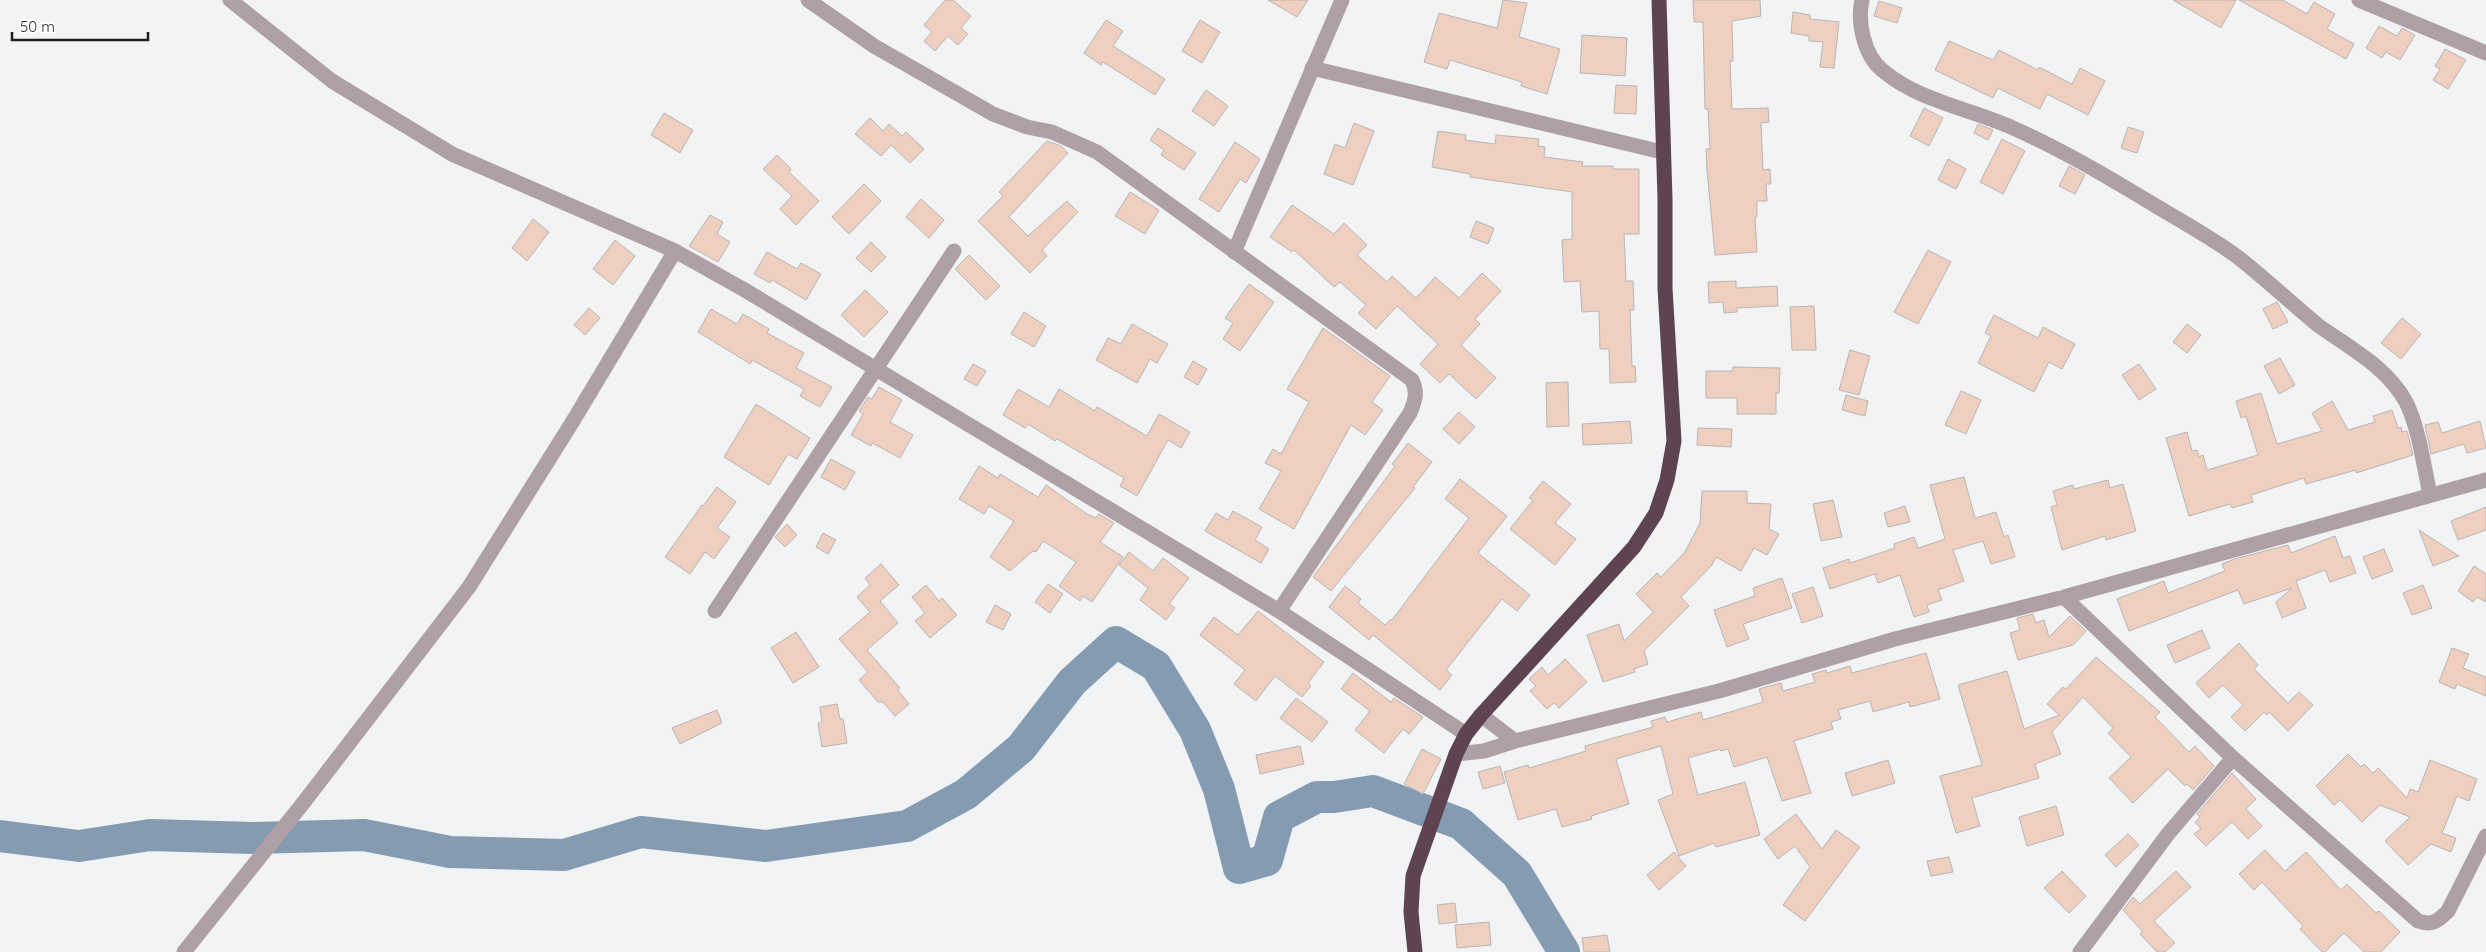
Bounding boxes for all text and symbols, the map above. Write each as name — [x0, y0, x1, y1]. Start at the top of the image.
scale bar — [12, 10, 149, 42]
text: 50 m — [20, 17, 55, 36]

